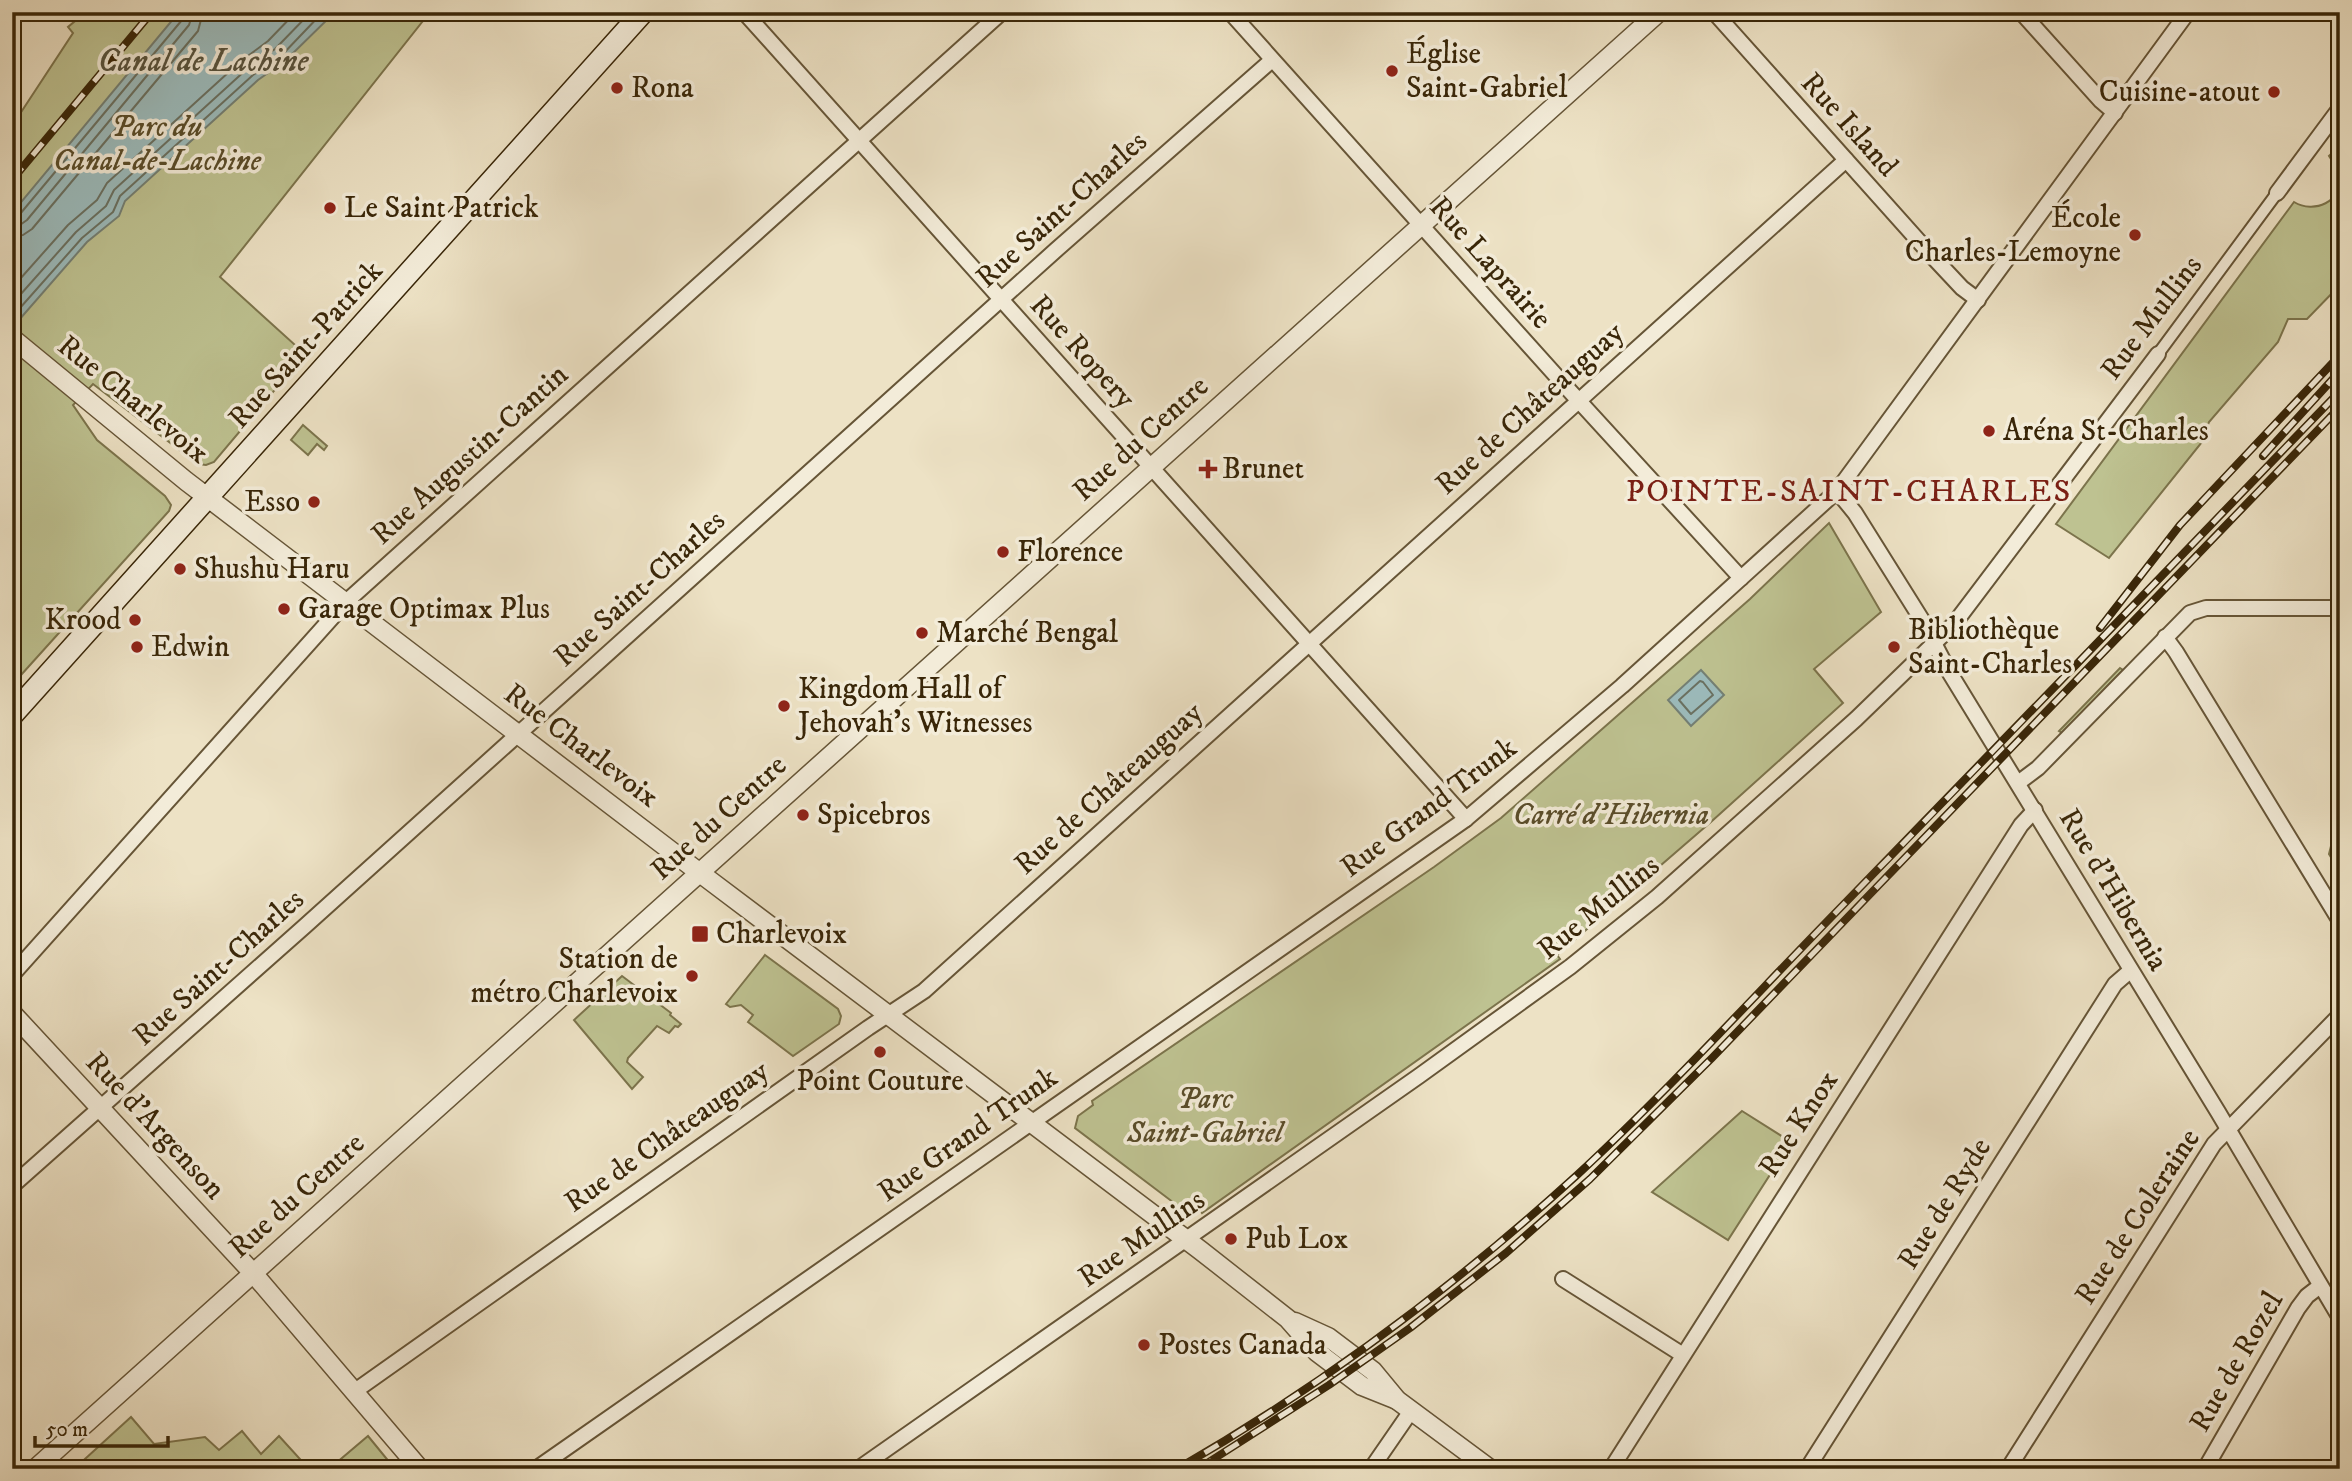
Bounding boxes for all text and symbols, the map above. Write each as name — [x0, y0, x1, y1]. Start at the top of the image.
place label: Église Saint-Gabriel — [1406, 35, 1567, 107]
water label: Canal de Lachine — [98, 42, 309, 82]
marker: Église Saint-Gabriel — [1384, 63, 1400, 79]
street label: Rue Island — [1792, 65, 1906, 185]
place label: Rona — [631, 70, 694, 107]
place label: Cuisine-atout — [2099, 74, 2260, 111]
marker: Rona — [609, 80, 625, 96]
marker: Cuisine-atout — [2266, 84, 2282, 100]
park label: Parc du Canal-de-Lachine — [53, 109, 262, 180]
street label: Rue Saint-Charles — [969, 123, 1155, 297]
street label: Rue Laprairie — [1421, 189, 1559, 337]
place label: Le Saint Patrick — [344, 190, 539, 227]
place label: École Charles-Lemoyne — [1905, 199, 2121, 271]
marker: Le Saint Patrick — [322, 200, 338, 216]
marker: École Charles-Lemoyne — [2127, 227, 2143, 243]
street label: Rue Mullins — [2093, 248, 2211, 388]
street label: Rue Saint-Patrick — [221, 253, 391, 437]
street label: Rue Ropery — [1021, 287, 1143, 417]
street label: Rue de Châteauguay — [1428, 314, 1632, 503]
street label: Rue Charlevoix — [50, 328, 216, 472]
street label: Rue Augustin-Cantin — [364, 357, 576, 553]
street label: Rue du Centre — [1065, 368, 1217, 510]
place label: Aréna St-Charles — [2003, 413, 2209, 450]
marker: Aréna St-Charles — [1981, 423, 1997, 439]
place label: Brunet — [1222, 451, 1304, 488]
marker: Brunet — [1200, 461, 1216, 477]
district label: POINTE-SAINT-CHARLES — [1626, 472, 2072, 512]
place label: Esso — [244, 484, 300, 521]
marker: Esso — [306, 494, 322, 510]
street label: Rue Saint-Charles — [547, 502, 733, 676]
place label: Florence — [1017, 534, 1123, 571]
marker: Florence — [995, 544, 1011, 560]
place label: Shushu Haru — [194, 551, 350, 588]
marker: Shushu Haru — [172, 561, 188, 577]
place label: Garage Optimax Plus — [298, 591, 550, 628]
marker: Garage Optimax Plus — [276, 601, 292, 617]
place label: Krood — [45, 602, 121, 639]
marker: Krood — [127, 612, 143, 628]
place label: Bibliothèque Saint-Charles — [1908, 612, 2072, 683]
place label: Marché Bengal — [936, 615, 1118, 652]
marker: Marché Bengal — [914, 625, 930, 641]
place label: Edwin — [151, 629, 230, 666]
marker: Edwin — [129, 639, 145, 655]
marker: Bibliothèque Saint-Charles — [1886, 639, 1902, 655]
place label: Kingdom Hall of Jehovah's Witnesses — [795, 671, 1032, 742]
street label: Rue Charlevoix — [496, 676, 666, 816]
street label: Rue de Châteauguay — [1007, 694, 1211, 883]
marker: Kingdom Hall of Jehovah's Witnesses — [776, 698, 792, 714]
street label: Rue Grand Trunk — [1334, 730, 1524, 886]
street label: Rue du Centre — [643, 747, 795, 889]
place label: Spicebros — [817, 797, 931, 834]
park label: Carré d'Hibernia — [1513, 797, 1709, 834]
street label: Rue d'Hibernia — [2050, 802, 2176, 978]
marker: Spicebros — [795, 807, 811, 823]
street label: Rue Mullins — [1531, 848, 1667, 968]
street label: Rue Saint-Charles — [126, 881, 312, 1055]
place label: Charlevoix — [716, 916, 847, 953]
marker: Charlevoix — [690, 924, 710, 944]
place label: Station de métro Charlevoix — [470, 941, 678, 1012]
marker: Station de métro Charlevoix — [684, 968, 700, 984]
marker: Point Couture — [872, 1044, 888, 1060]
street label: Rue d'Argenson — [77, 1045, 233, 1208]
street label: Rue de Châteauguay — [558, 1052, 777, 1221]
street label: Rue Grand Trunk — [871, 1059, 1065, 1211]
place label: Point Couture — [796, 1063, 964, 1100]
street label: Rue Knox — [1751, 1064, 1847, 1184]
park label: Parc Saint-Gabriel — [1126, 1081, 1286, 1152]
street label: Rue de Coleraine — [2067, 1122, 2209, 1312]
street label: Rue du Centre — [221, 1125, 373, 1267]
street label: Rue de Ryde — [1890, 1131, 2000, 1277]
street label: Rue Mullins — [1072, 1182, 1212, 1296]
place label: Pub Lox — [1245, 1221, 1349, 1258]
marker: Pub Lox — [1223, 1231, 1239, 1247]
street label: Rue de Rozel — [2182, 1285, 2292, 1439]
place label: Postes Canada — [1158, 1327, 1327, 1364]
marker: Postes Canada — [1136, 1337, 1152, 1353]
scale bar — [35, 1404, 168, 1448]
text: 50 m — [46, 1417, 88, 1443]

